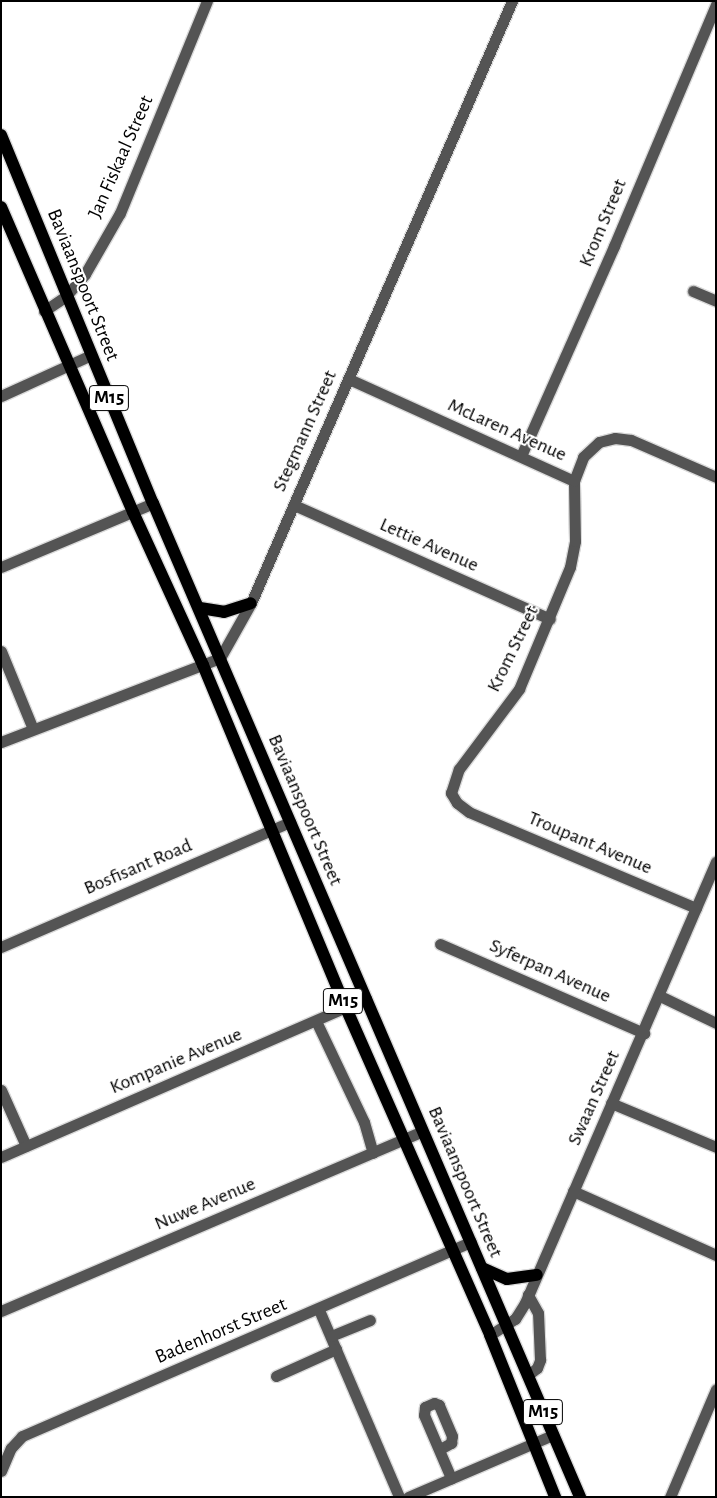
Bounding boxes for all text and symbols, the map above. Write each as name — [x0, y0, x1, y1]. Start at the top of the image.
street label: Jan Fiskaal Street — [83, 92, 159, 222]
street label: Krom Street — [574, 175, 632, 271]
street label: Baviaanspoort Street — [42, 205, 124, 365]
street label: Stegmann Street — [268, 367, 342, 495]
road number: M15 — [88, 382, 130, 414]
street label: McLaren Avenue — [444, 393, 570, 467]
street label: Lettie Avenue — [376, 513, 482, 577]
street label: Krom Street — [482, 602, 544, 696]
street label: Baviaanspoort Street — [262, 731, 348, 889]
street label: Troupant Avenue — [524, 806, 656, 880]
street label: Bosfisant Road — [80, 833, 196, 901]
street label: Syferpan Avenue — [486, 934, 614, 1008]
road number: M15 — [322, 984, 364, 1018]
street label: Kompanie Avenue — [106, 1022, 246, 1100]
street label: Swaan Street — [562, 1047, 626, 1149]
street label: Baviaanspoort Street — [422, 1103, 508, 1261]
street label: Nuwe Avenue — [151, 1172, 259, 1236]
street label: Badenhorst Street — [152, 1293, 290, 1369]
road number: M15 — [522, 1395, 564, 1428]

